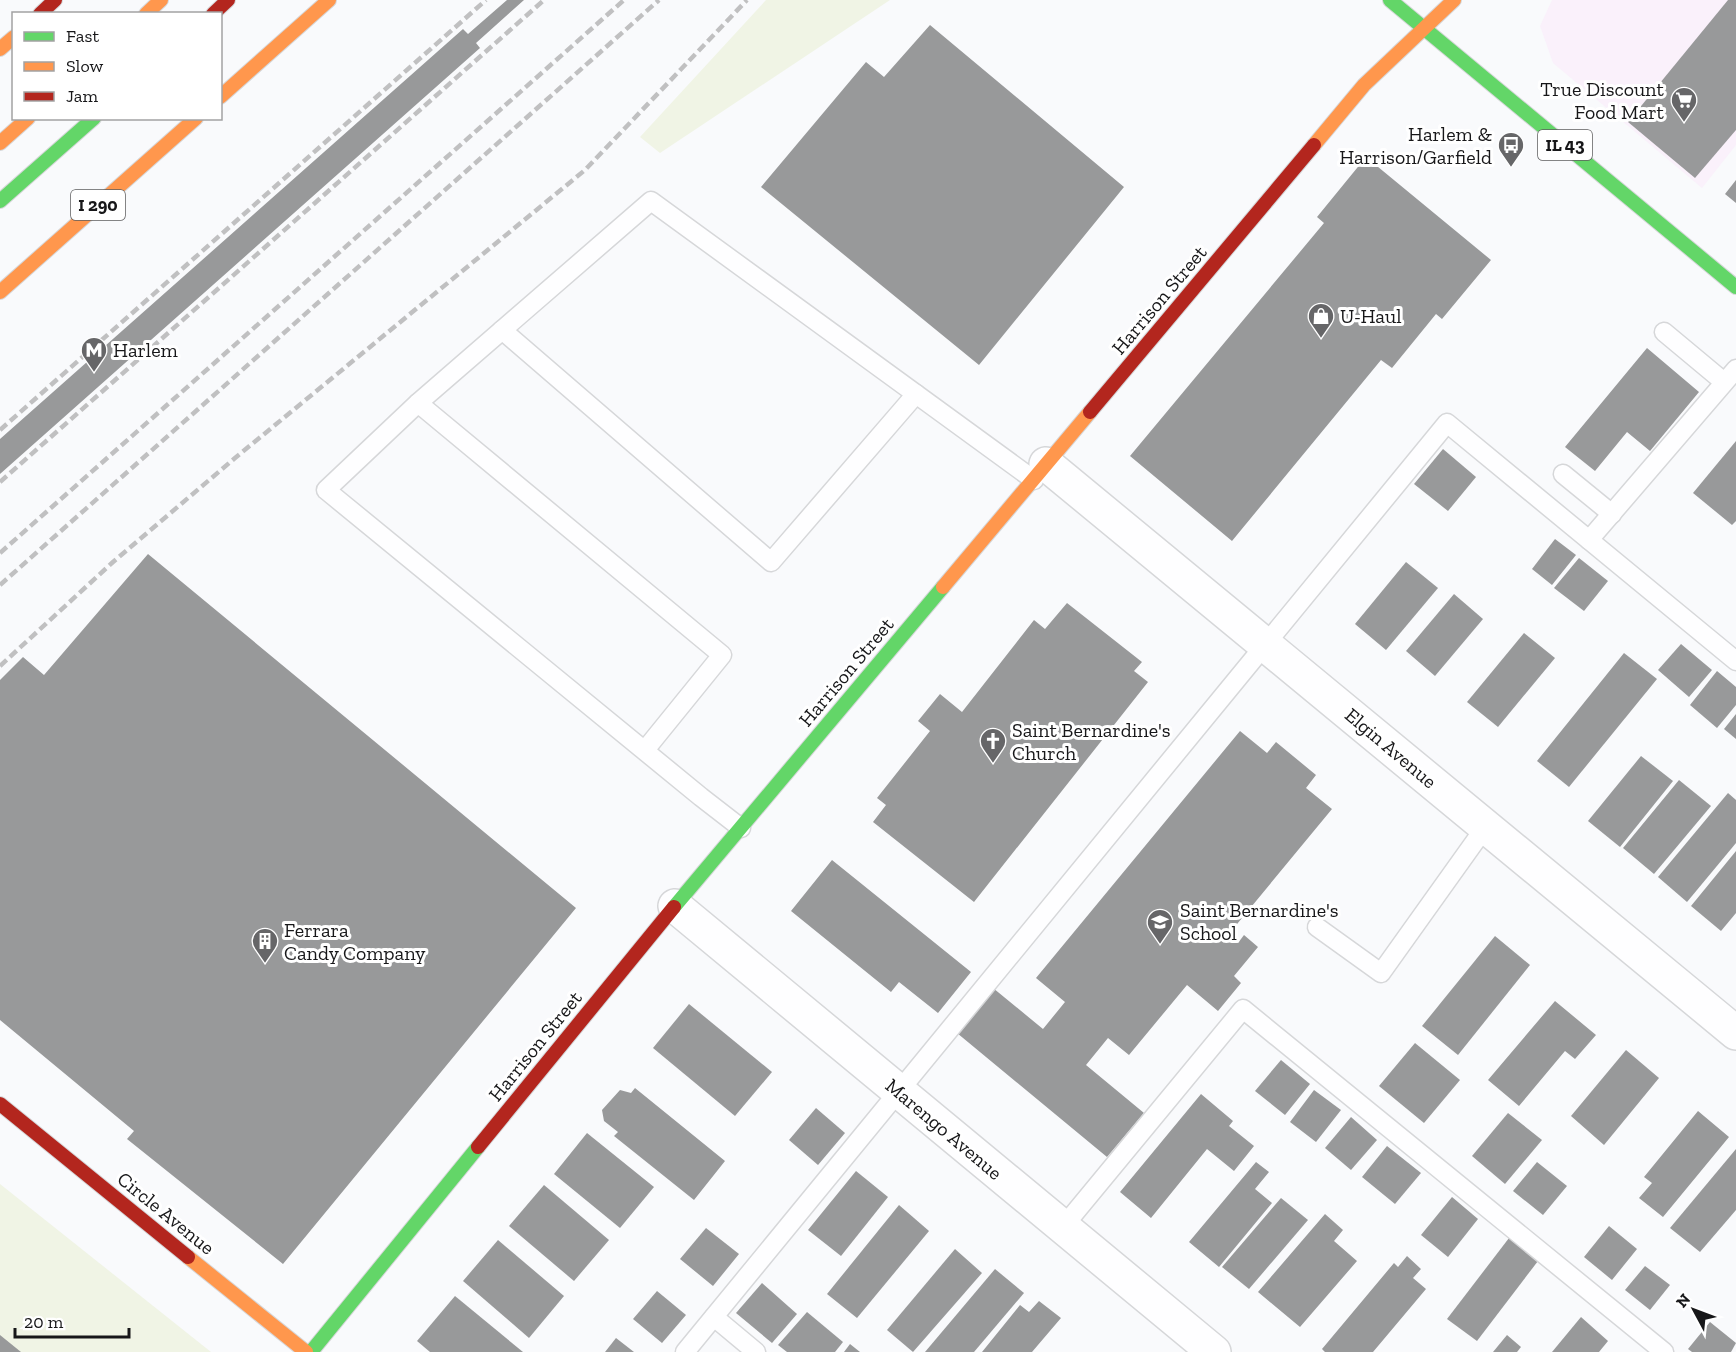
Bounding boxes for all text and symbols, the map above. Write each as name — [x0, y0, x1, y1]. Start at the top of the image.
legend — [12, 12, 222, 120]
text: Fast — [66, 25, 99, 47]
text: Slow — [66, 55, 103, 77]
place label: True Discount Food Mart — [1540, 77, 1665, 124]
text: Jam — [66, 85, 98, 107]
supermarket icon: True Discount Food Mart — [1669, 85, 1699, 123]
place label: Harlem & Harrison/Garfield — [1339, 122, 1492, 169]
bus stop icon: Harlem & Harrison/Garfield — [1496, 130, 1526, 168]
road number: IL 43 — [1538, 130, 1592, 160]
road number: I 290 — [71, 190, 125, 220]
street label: Harrison Street — [1107, 240, 1212, 359]
shop icon: U-Haul — [1306, 301, 1336, 339]
place label: U-Haul — [1340, 304, 1402, 328]
metro station icon: Harlem — [79, 335, 109, 373]
place label: Harlem — [113, 338, 179, 362]
street label: Harrison Street — [794, 612, 899, 731]
street label: Elgin Avenue — [1340, 703, 1442, 793]
place label: Saint Bernardine's Church — [1012, 718, 1171, 765]
church icon: Saint Bernardine's Church — [978, 726, 1008, 764]
place label: Saint Bernardine's School — [1180, 898, 1339, 945]
school or university icon: Saint Bernardine's School — [1145, 907, 1175, 945]
place label: Ferrara Candy Company — [284, 918, 426, 965]
building icon: Ferrara Candy Company — [250, 926, 280, 964]
street label: Harrison Street — [483, 986, 587, 1106]
street label: Marengo Avenue — [881, 1073, 1007, 1185]
street label: Circle Avenue — [113, 1166, 219, 1260]
north arrow — [1664, 1280, 1724, 1340]
text: N — [1672, 1290, 1694, 1311]
scale bar — [15, 1301, 129, 1339]
text: 20 m — [24, 1311, 64, 1333]

